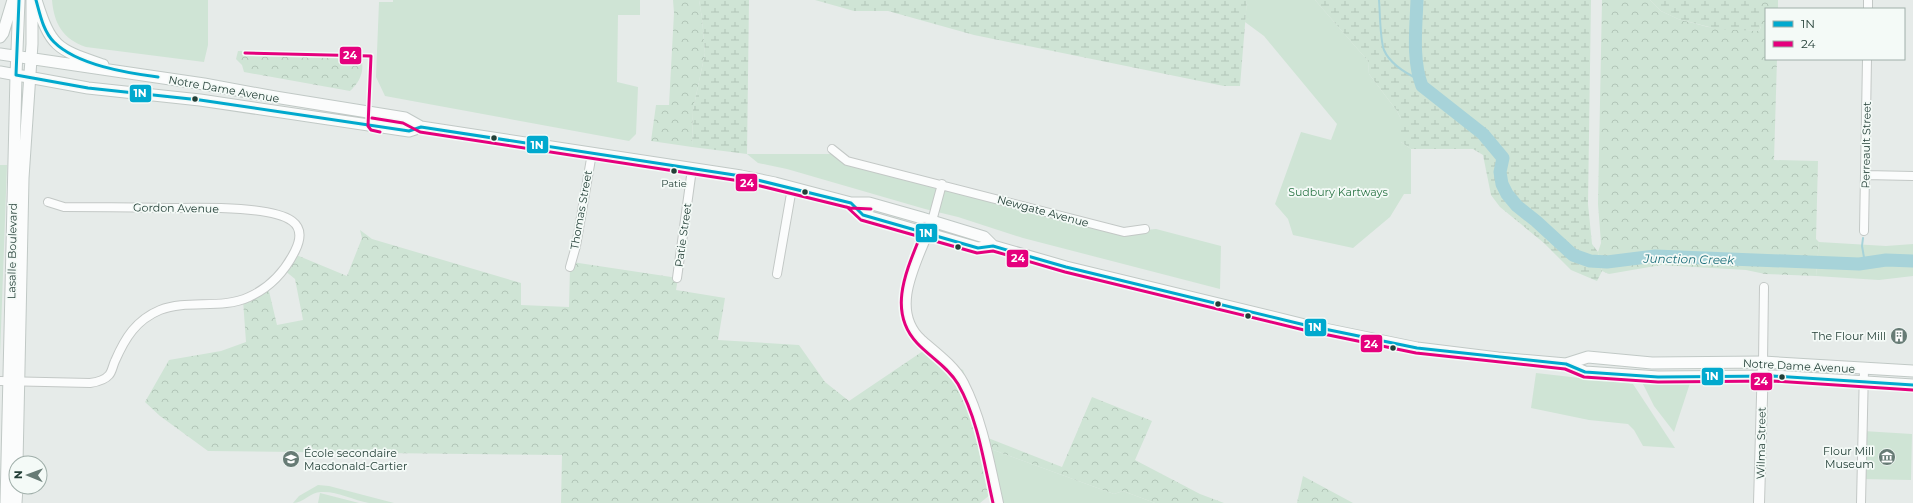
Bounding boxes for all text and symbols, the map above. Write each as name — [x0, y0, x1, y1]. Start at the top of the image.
legend — [1765, 8, 1905, 60]
text: 1N — [1801, 16, 1815, 31]
text: 24 — [1801, 36, 1816, 51]
line badge: 24 — [339, 46, 362, 65]
text: 24 — [343, 48, 357, 62]
street label: Notre Dame Avenue — [167, 72, 281, 106]
line badge: 1N — [129, 84, 152, 103]
text: 1N — [133, 86, 147, 100]
unlabelled marker — [190, 94, 200, 104]
street label: Perreault Street — [1858, 101, 1874, 189]
unlabelled marker — [489, 133, 499, 143]
line badge: 1N — [526, 135, 549, 154]
text: 1N — [530, 138, 544, 152]
marker: Patie — [669, 166, 679, 176]
street label: Thomas Street — [567, 169, 595, 251]
line badge: 24 — [735, 173, 758, 192]
text: 24 — [740, 176, 754, 190]
place label: Patie — [661, 177, 687, 190]
park label: Sudbury Kartways — [1288, 185, 1388, 199]
unlabelled marker — [800, 187, 810, 197]
street label: Newgate Avenue — [996, 192, 1091, 230]
street label: Gordon Avenue — [133, 200, 219, 216]
street label: Patie Street — [672, 202, 694, 268]
street label: Lasalle Boulevard — [4, 203, 20, 299]
line badge: 1N — [915, 223, 938, 243]
text: 1N — [919, 226, 933, 240]
unlabelled marker — [953, 242, 963, 252]
line badge: 24 — [1006, 249, 1029, 268]
text: 24 — [1011, 251, 1025, 265]
water label: Junction Creek — [1643, 251, 1735, 267]
unlabelled marker — [1213, 299, 1223, 309]
unlabelled marker — [1243, 311, 1253, 321]
line badge: 1N — [1304, 318, 1327, 337]
text: 1N — [1308, 320, 1322, 334]
building icon: The Flour Mill — [1889, 326, 1909, 346]
place label: The Flour Mill — [1812, 329, 1886, 343]
line badge: 24 — [1360, 334, 1383, 353]
text: 24 — [1364, 337, 1378, 351]
unlabelled marker — [1388, 343, 1398, 353]
street label: Notre Dame Avenue — [1743, 356, 1856, 376]
line badge: 1N — [1701, 367, 1724, 386]
text: 1N — [1705, 369, 1719, 383]
line badge: 24 — [1750, 372, 1773, 391]
unlabelled marker — [1777, 372, 1787, 382]
text: 24 — [1754, 374, 1768, 388]
street label: Wilma Street — [1753, 406, 1769, 479]
place label: Flour Mill Museum — [1823, 444, 1874, 471]
place label: École secondaire Macdonald-Cartier — [304, 446, 407, 473]
museum icon: Flour Mill Museum — [1877, 447, 1897, 467]
school or university icon: École secondaire Macdonald-Cartier — [281, 449, 301, 469]
north arrow — [8, 455, 48, 495]
text: N — [11, 470, 25, 479]

